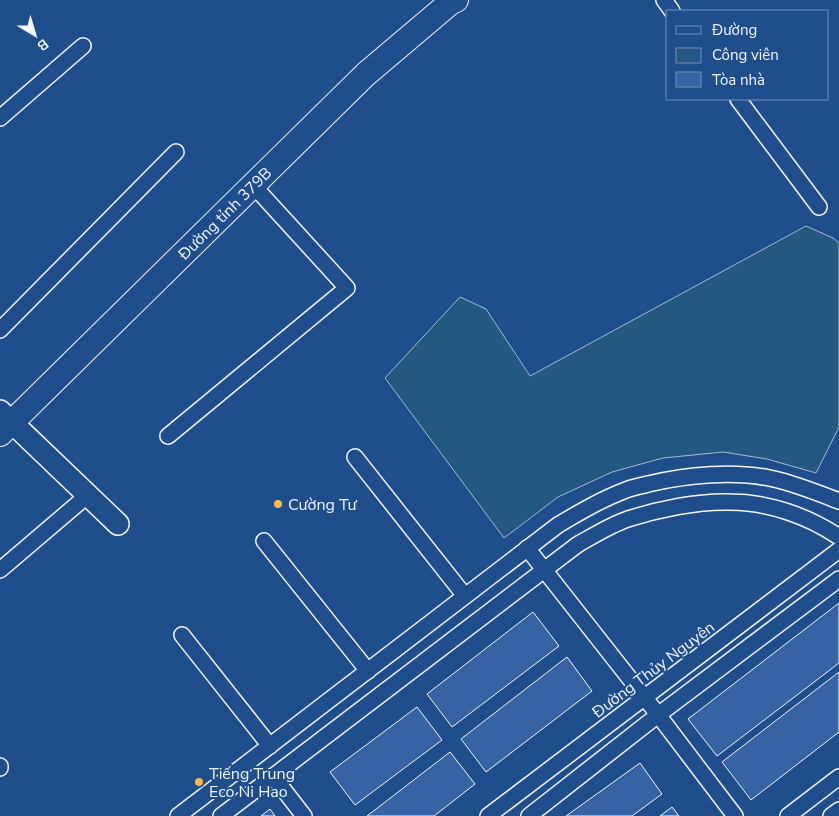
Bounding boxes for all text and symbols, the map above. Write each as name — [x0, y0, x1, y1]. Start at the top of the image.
north arrow — [10, 10, 60, 60]
legend — [666, 10, 829, 100]
text: Đường — [711, 20, 757, 40]
text: B — [33, 34, 52, 55]
text: Công viên — [712, 45, 779, 65]
text: Tòa nhà — [712, 70, 765, 90]
street label: Đường tỉnh 379B — [173, 163, 277, 266]
place label: Cường Tư — [288, 494, 358, 516]
marker: Cường Tư — [272, 498, 284, 510]
street label: Đường Thủy Nguyên — [587, 616, 719, 724]
place label: Tiếng Trung Eco Ni Hao — [209, 763, 295, 803]
marker: Tiếng Trung Eco Ni Hao — [193, 776, 205, 788]

